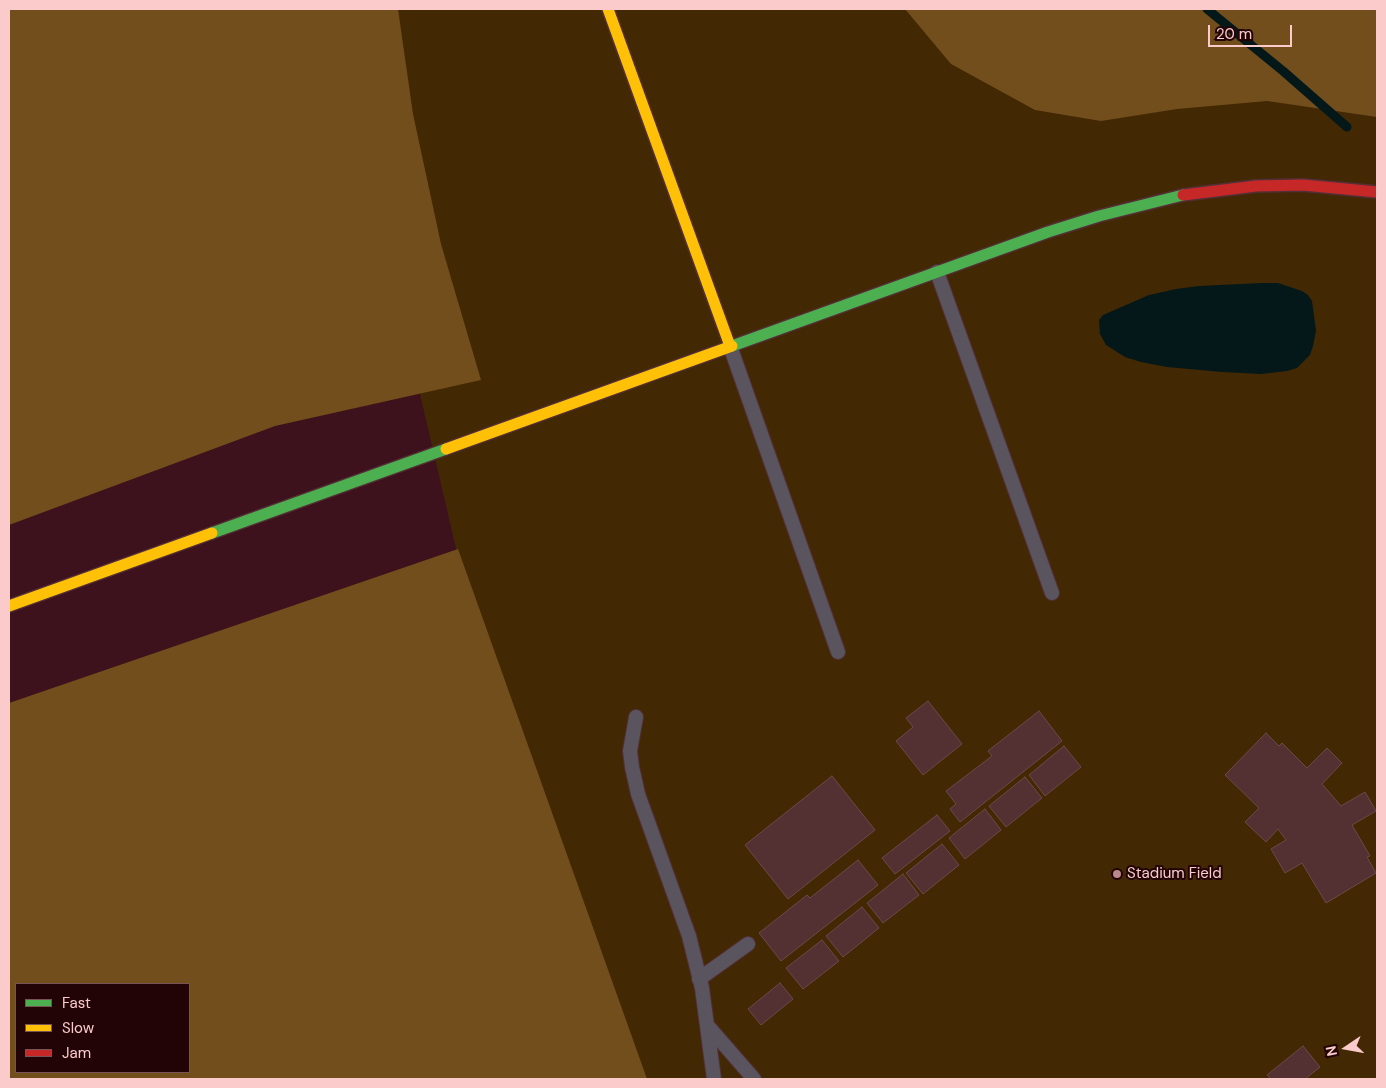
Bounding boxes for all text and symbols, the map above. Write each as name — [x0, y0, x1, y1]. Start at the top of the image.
scale bar — [1211, 15, 1295, 47]
text: 20 m — [1216, 24, 1252, 44]
place label: Stadium Field — [1127, 865, 1222, 883]
marker: Stadium Field — [1111, 868, 1123, 880]
legend — [15, 983, 190, 1073]
text: Fast — [62, 993, 91, 1013]
text: Slow — [62, 1018, 94, 1038]
north arrow — [1321, 1023, 1371, 1073]
text: Jam — [62, 1043, 91, 1063]
text: N — [1321, 1044, 1341, 1058]

